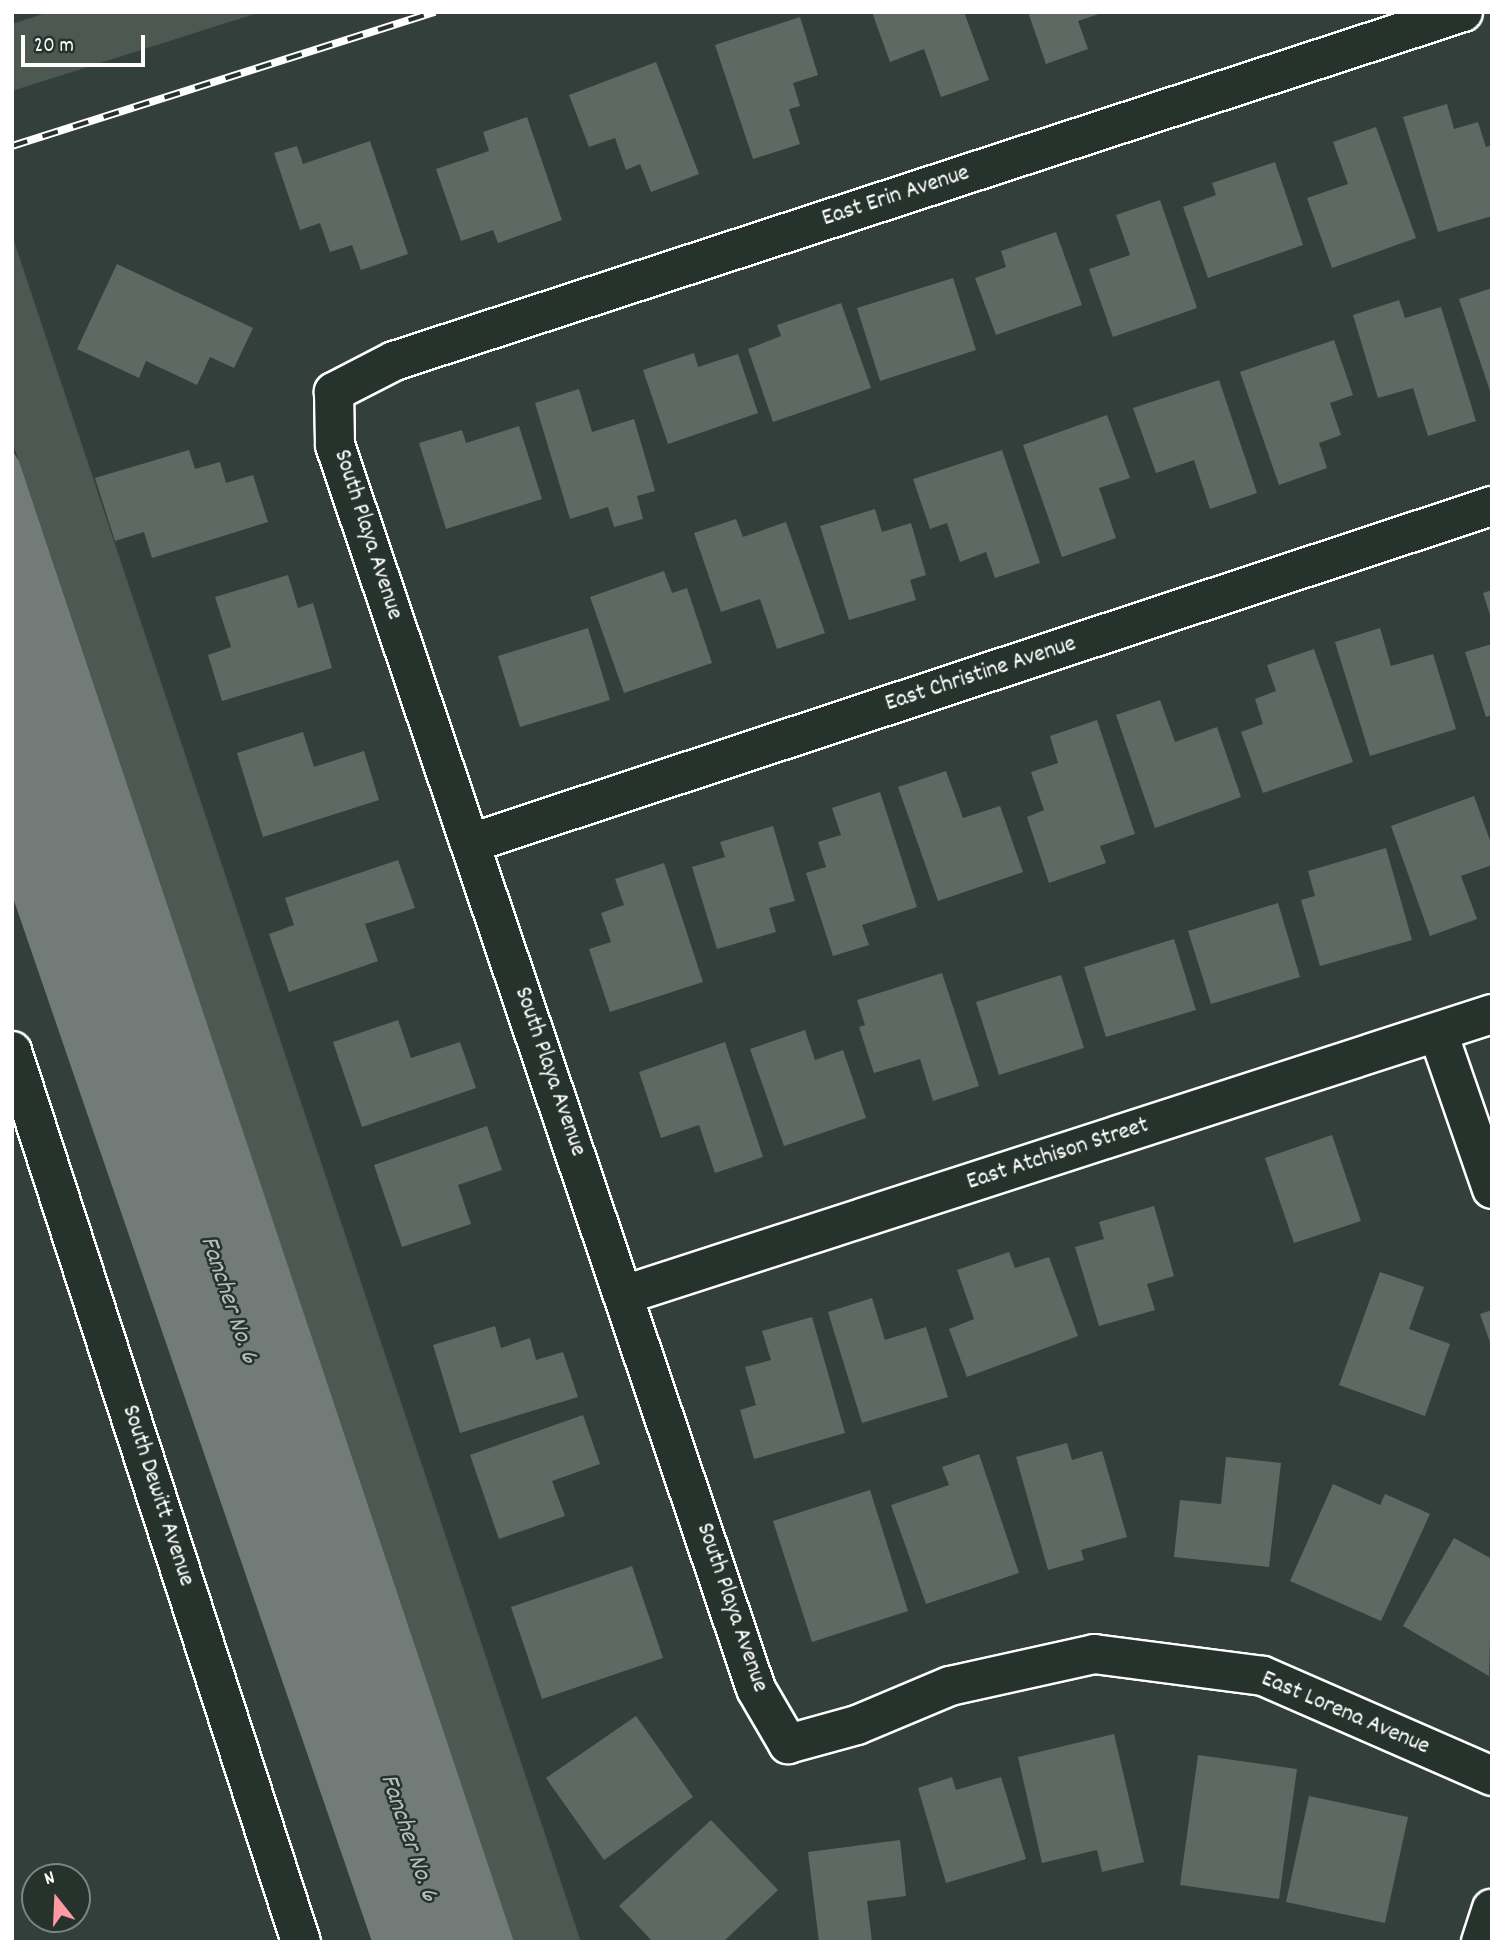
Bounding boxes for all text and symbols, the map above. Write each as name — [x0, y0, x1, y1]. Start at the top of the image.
scale bar — [24, 21, 149, 65]
text: 20 m — [34, 32, 74, 62]
street label: East Erin Avenue — [819, 160, 973, 234]
street label: South Playa Avenue — [326, 446, 408, 624]
street label: East Christine Avenue — [882, 631, 1080, 719]
street label: South Playa Avenue — [507, 984, 591, 1160]
street label: East Atchison Street — [964, 1112, 1152, 1198]
water label: Fancher No. 6 — [192, 1232, 264, 1368]
street label: South Dewitt Avenue — [114, 1402, 200, 1590]
street label: South Playa Avenue — [689, 1520, 773, 1696]
street label: East Lorena Avenue — [1256, 1666, 1434, 1762]
water label: Fancher No. 6 — [372, 1770, 444, 1906]
north arrow — [21, 1863, 91, 1933]
text: N — [41, 1865, 59, 1894]

